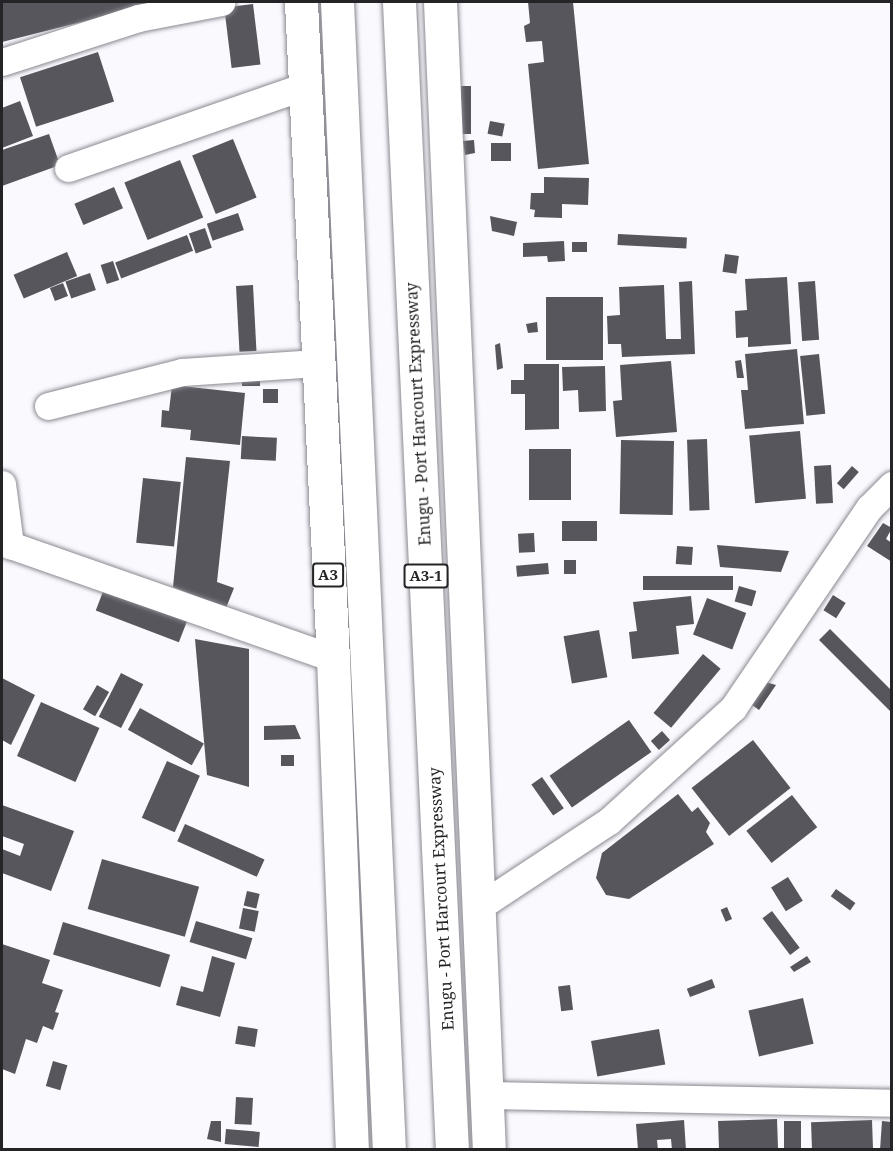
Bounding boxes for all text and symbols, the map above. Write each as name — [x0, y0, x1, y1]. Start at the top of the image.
street label: Enugu - Port Harcourt Expressway — [402, 282, 434, 546]
road number: A3 — [312, 563, 344, 587]
road number: A3-1 — [404, 564, 448, 588]
street label: Enugu - Port Harcourt Expressway — [425, 767, 457, 1031]

